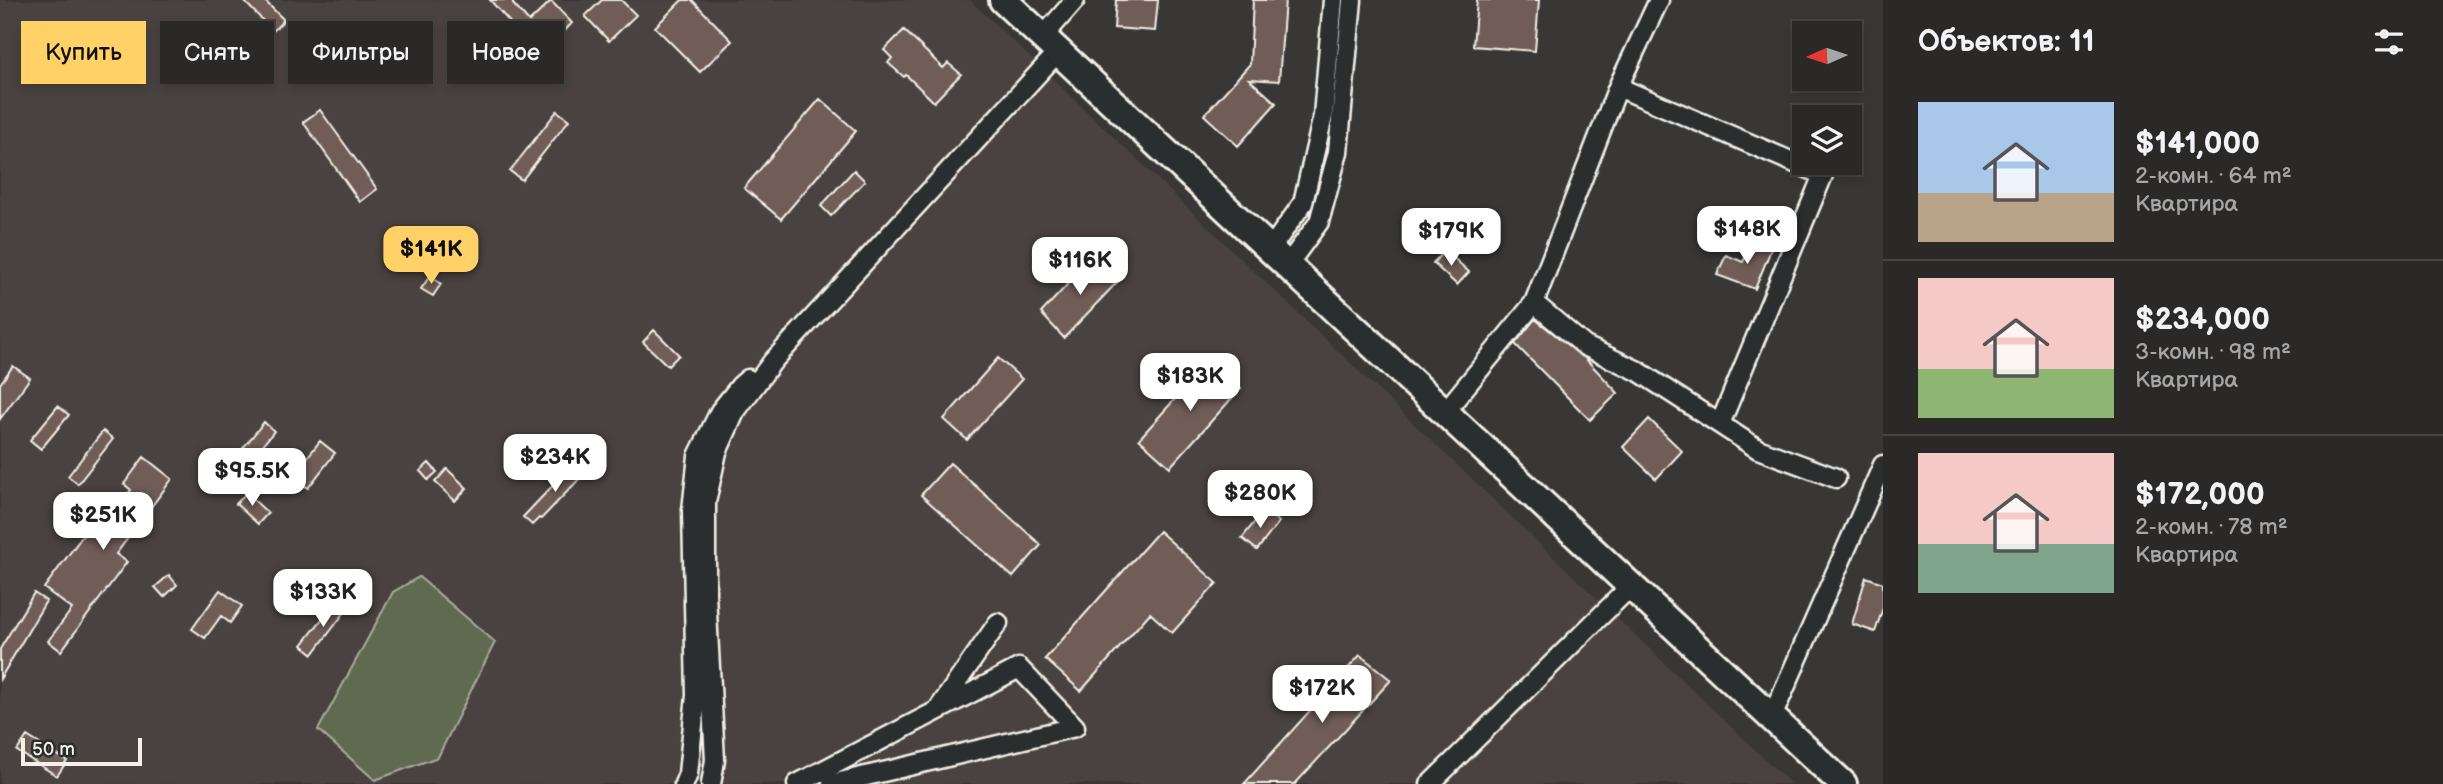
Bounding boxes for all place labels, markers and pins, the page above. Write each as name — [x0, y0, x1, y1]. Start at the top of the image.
pin: $148K — [1698, 206, 1796, 266]
pin: $179K — [1402, 208, 1500, 268]
pin: $141K — [382, 226, 480, 286]
pin: $116K — [1031, 238, 1129, 297]
pin: $183K — [1141, 354, 1239, 413]
pin: $234K — [506, 434, 604, 494]
pin: $95.5K — [195, 448, 309, 508]
pin: $280K — [1211, 470, 1309, 530]
pin: $251K — [54, 492, 152, 552]
pin: $133K — [274, 570, 372, 629]
pin: $172K — [1273, 666, 1371, 725]

